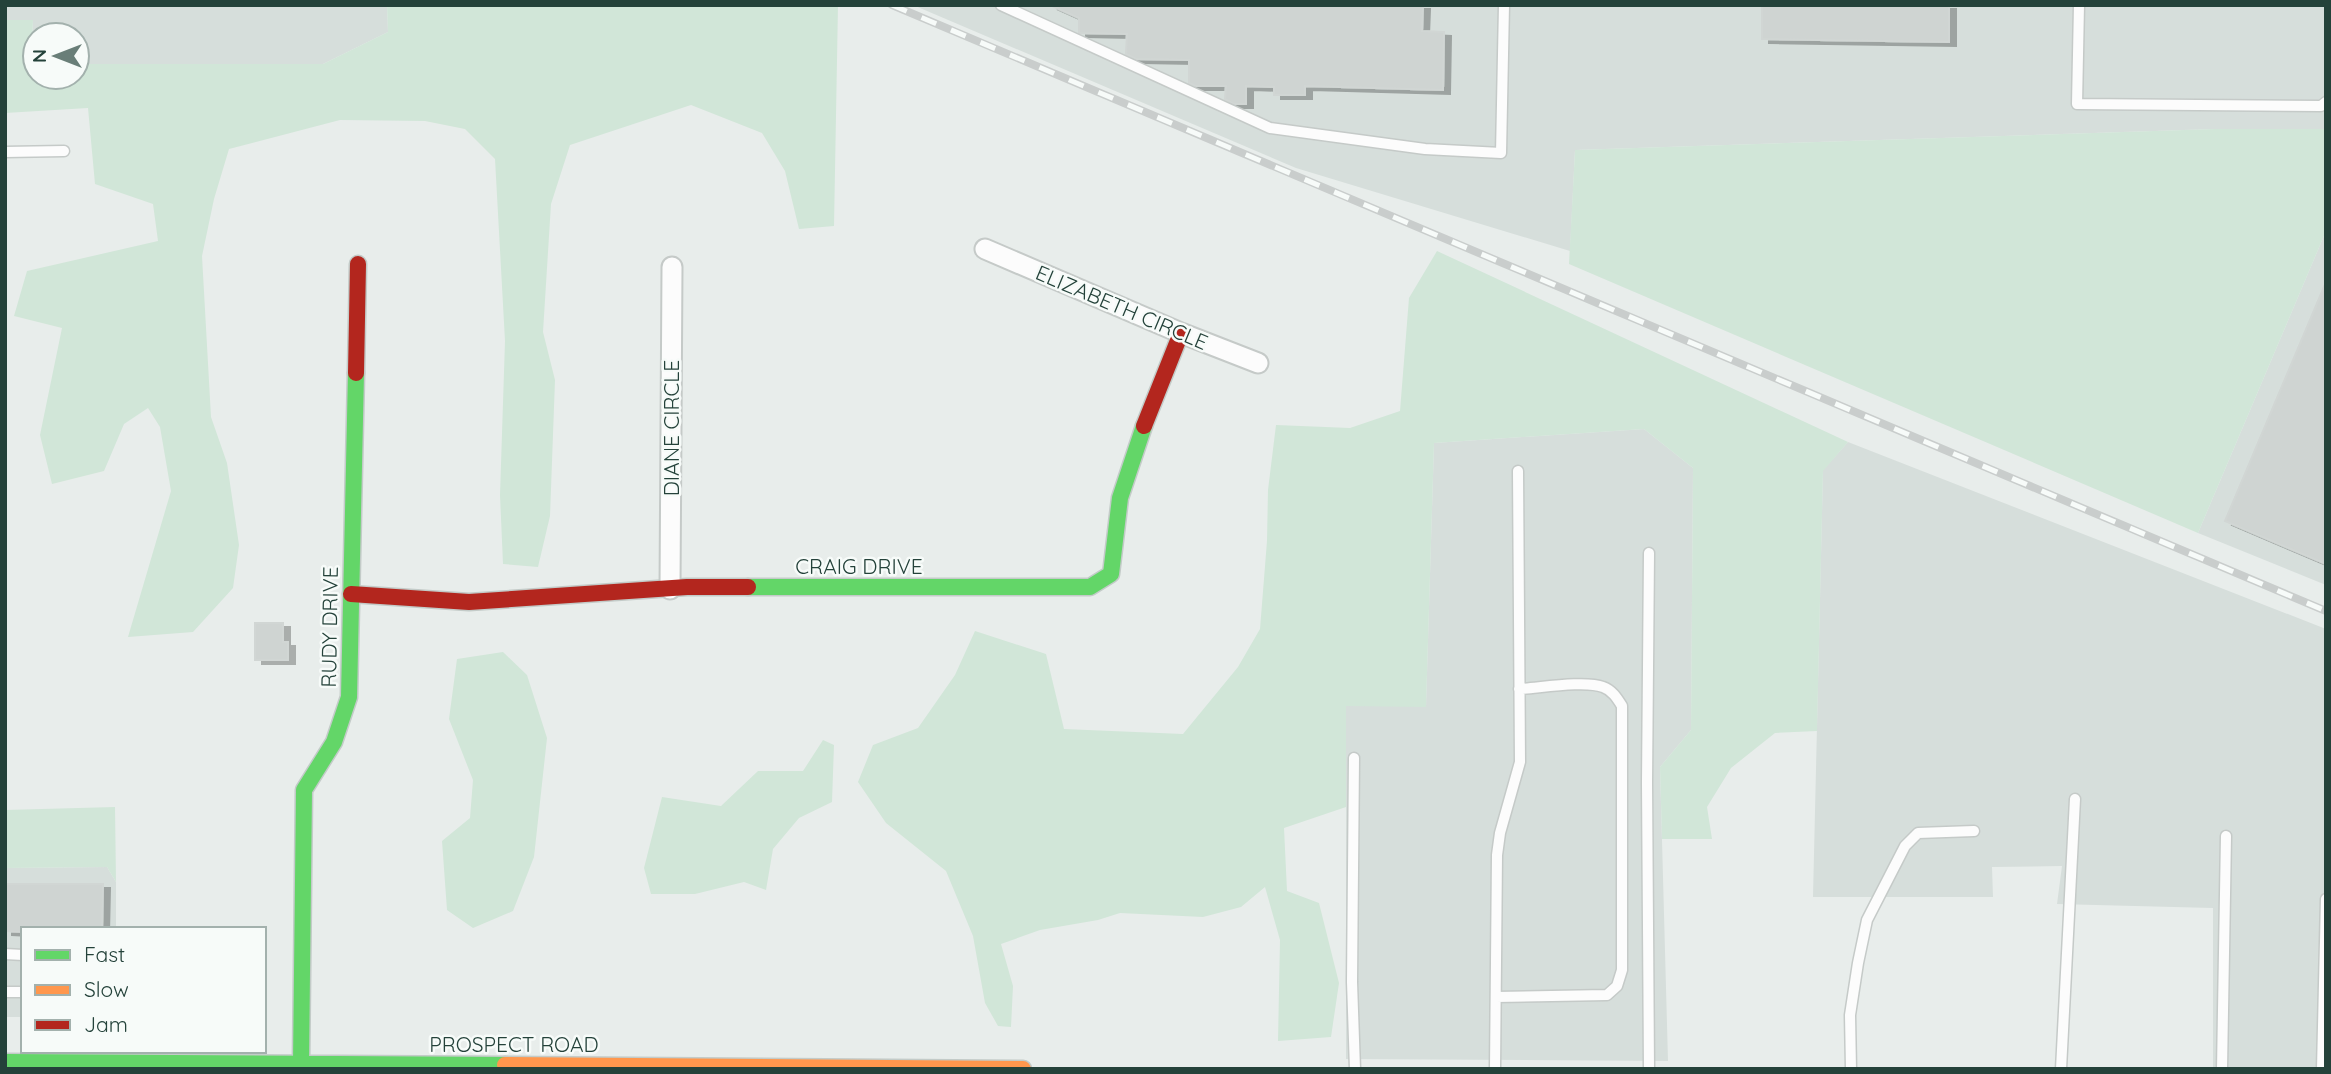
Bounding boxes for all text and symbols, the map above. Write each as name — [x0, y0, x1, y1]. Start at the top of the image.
north arrow — [21, 21, 91, 91]
text: N — [27, 49, 51, 63]
street label: ELIZABETH CIRCLE — [1032, 259, 1212, 355]
street label: DIANE CIRCLE — [658, 360, 684, 496]
street label: CRAIG DRIVE — [795, 553, 923, 579]
street label: RUDY DRIVE — [315, 566, 343, 688]
legend — [21, 927, 266, 1053]
text: Fast — [84, 941, 125, 967]
text: Slow — [84, 976, 129, 1002]
text: Jam — [84, 1011, 128, 1037]
street label: PROSPECT ROAD — [429, 1031, 599, 1057]

